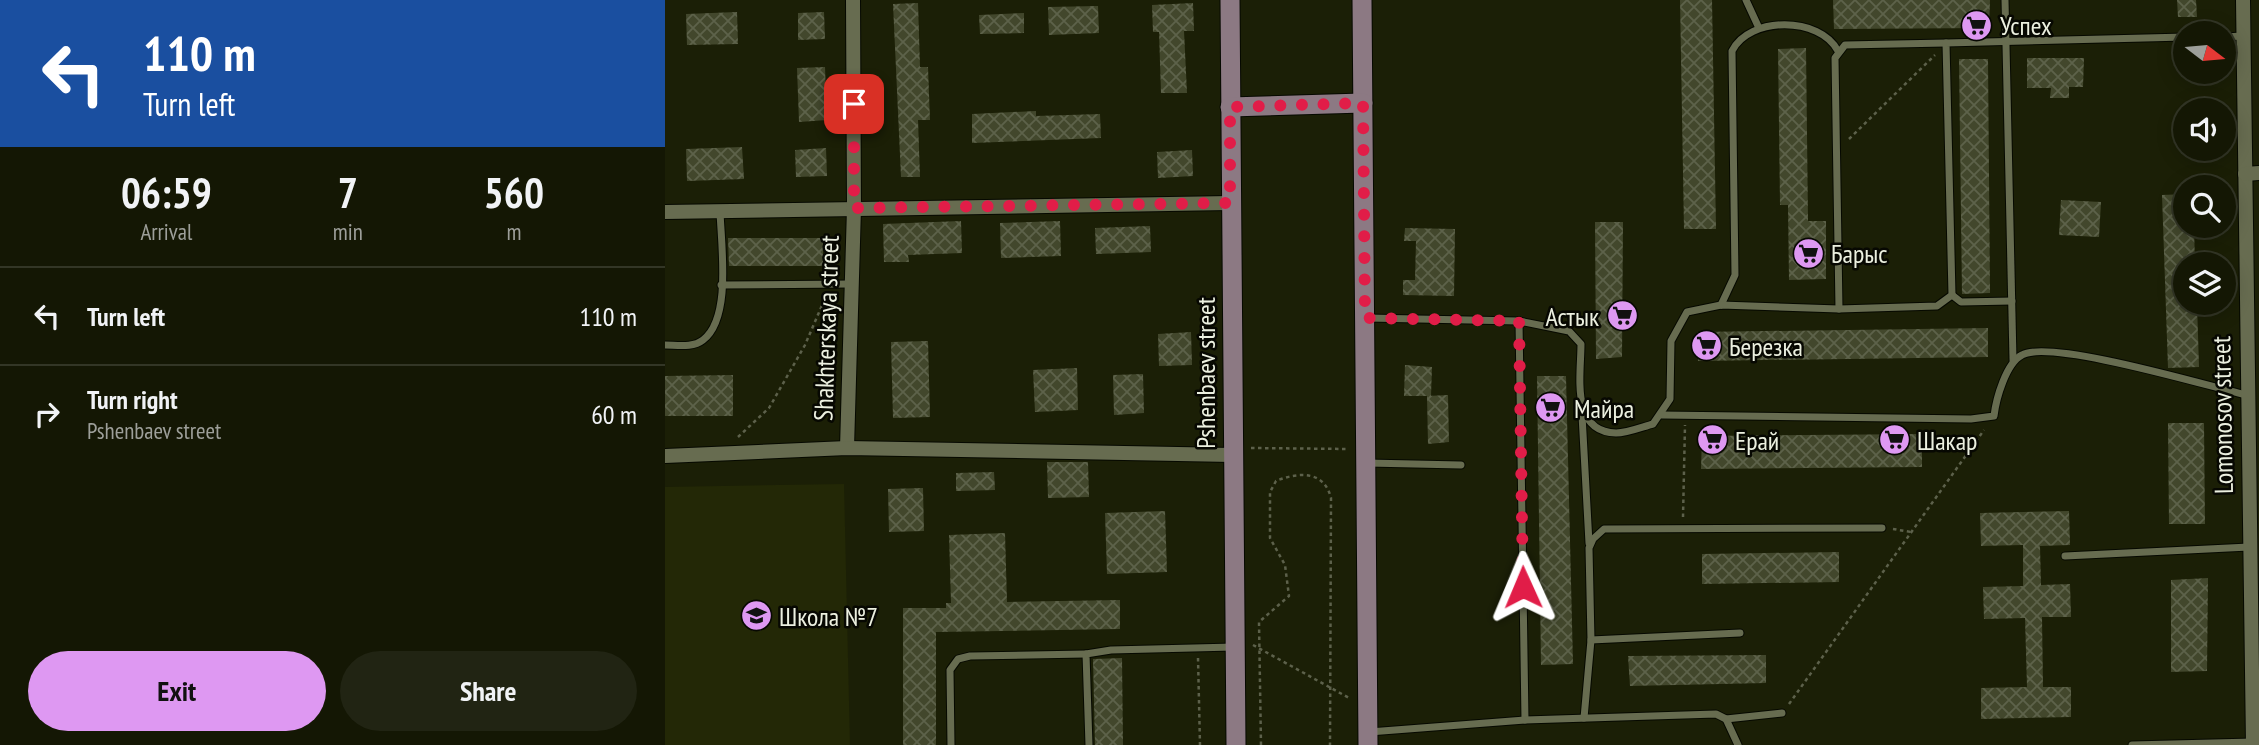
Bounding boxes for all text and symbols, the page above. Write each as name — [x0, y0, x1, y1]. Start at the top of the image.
supermarket icon: Успех — [1960, 8, 1994, 42]
place label: Успех — [2000, 9, 2052, 42]
text: 110 m — [143, 21, 256, 85]
north arrow — [2173, 21, 2237, 84]
map controls — [2173, 21, 2236, 315]
icon: left — [28, 28, 119, 119]
pin — [824, 74, 884, 134]
text: Turn left — [143, 83, 235, 125]
icon: arrive — [835, 85, 873, 123]
button: sound — [2173, 98, 2236, 161]
text: 06:59 — [121, 165, 212, 220]
text: 7 — [338, 165, 358, 220]
text: 560 — [484, 165, 544, 220]
button: search — [2173, 175, 2236, 238]
text: Arrival — [140, 217, 192, 246]
text: min — [333, 217, 363, 246]
text: m — [506, 217, 521, 246]
street label: Shakhterskaya street — [806, 235, 846, 421]
supermarket icon: Барыс — [1791, 236, 1825, 270]
place label: Барыс — [1831, 237, 1888, 270]
button: layers — [2173, 252, 2236, 315]
icon: left — [28, 297, 66, 335]
street label: Pshenbaev street — [1189, 297, 1222, 449]
supermarket icon: Астык — [1605, 299, 1639, 333]
text: Turn left — [87, 300, 165, 333]
text: 110 m — [579, 300, 637, 333]
place label: Астык — [1546, 300, 1599, 333]
supermarket icon: Березка — [1689, 329, 1723, 363]
place label: Березка — [1729, 330, 1803, 363]
street label: Lomonosov street — [2204, 336, 2240, 494]
text: Turn right — [87, 383, 178, 416]
supermarket icon: Майра — [1534, 391, 1568, 425]
place label: Майра — [1574, 392, 1634, 425]
icon: right — [28, 395, 66, 433]
text: 60 m — [591, 398, 637, 431]
text: Pshenbaev street — [87, 416, 221, 445]
supermarket icon: Ерай — [1695, 423, 1729, 457]
supermarket icon: Шакар — [1877, 423, 1911, 457]
place label: Ерай — [1735, 424, 1779, 457]
place label: Шакар — [1917, 424, 1977, 457]
position arrow — [1486, 550, 1560, 624]
school or university icon: Школа №7 — [739, 599, 773, 633]
place label: Школа №7 — [779, 600, 878, 633]
button: Exit — [28, 651, 326, 731]
button: Share — [340, 651, 637, 731]

